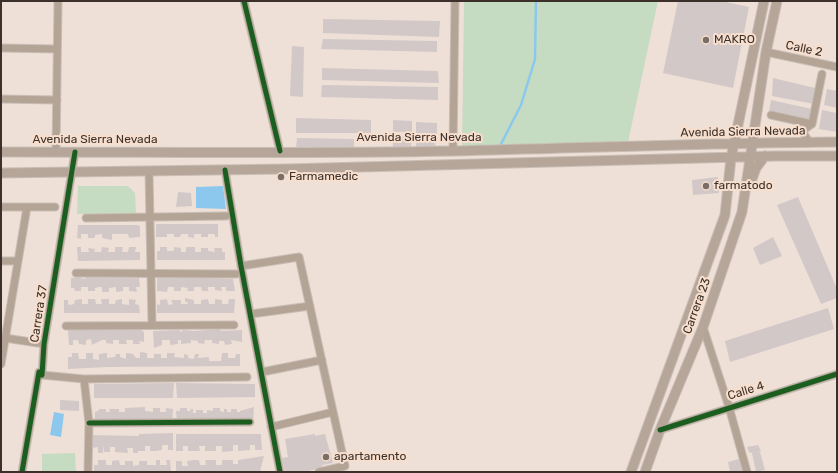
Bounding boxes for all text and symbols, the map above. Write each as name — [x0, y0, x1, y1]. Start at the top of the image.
place label: MAKRO — [714, 33, 755, 47]
marker: MAKRO — [701, 35, 711, 45]
street label: Calle 2 — [784, 38, 824, 60]
street label: Avenida Sierra Nevada — [680, 124, 806, 140]
street label: Avenida Sierra Nevada — [356, 131, 482, 145]
street label: Avenida Sierra Nevada — [32, 133, 158, 147]
place label: Farmamedic — [289, 170, 358, 184]
marker: Farmamedic — [276, 172, 286, 182]
place label: farmatodo — [714, 179, 773, 193]
marker: farmatodo — [701, 181, 711, 191]
street label: Carrera 23 — [680, 276, 714, 336]
street label: Carrera 37 — [27, 284, 51, 344]
street label: Calle 4 — [726, 379, 766, 403]
place label: apartamento — [334, 450, 406, 464]
marker: apartamento — [321, 452, 331, 462]

